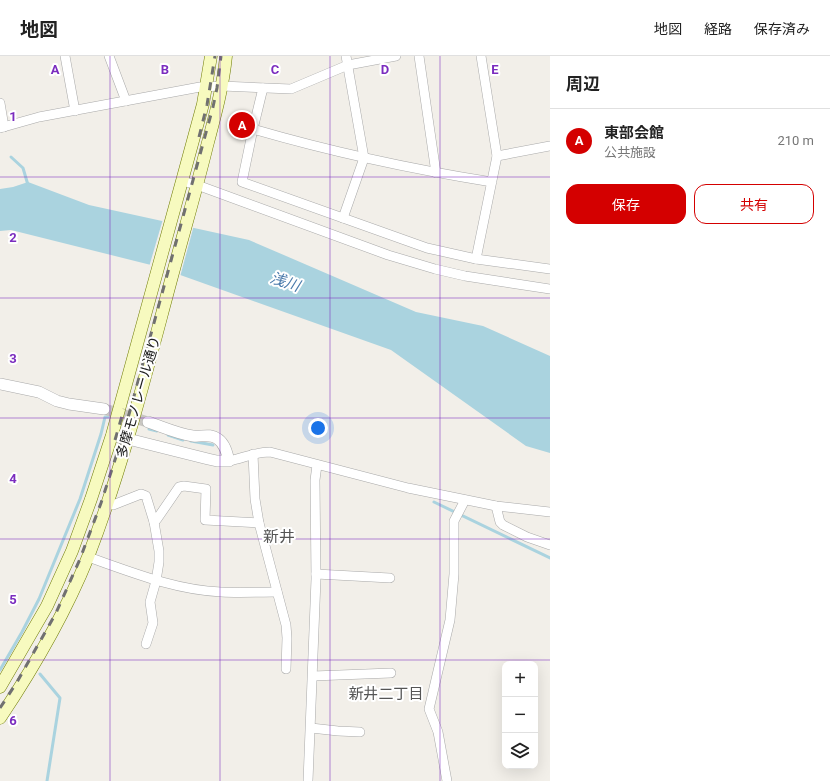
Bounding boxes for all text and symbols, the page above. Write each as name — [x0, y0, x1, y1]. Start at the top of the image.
text: 地図 — [20, 18, 58, 41]
text: 地図 — [654, 21, 682, 37]
text: 経路 — [704, 21, 732, 37]
text: 保存済み — [754, 21, 810, 37]
text: A — [51, 62, 60, 77]
text: B — [161, 62, 169, 77]
text: C — [271, 62, 280, 77]
text: D — [381, 62, 389, 77]
text: E — [491, 62, 499, 77]
text: 周辺 — [566, 74, 600, 94]
text: 1 — [9, 109, 17, 124]
pin: A — [229, 110, 255, 140]
text: 東部会館 — [604, 124, 664, 142]
text: A — [575, 133, 583, 148]
text: 210 m — [777, 133, 814, 148]
text: 公共施設 — [604, 145, 656, 160]
button: 保存 — [566, 184, 686, 224]
button: 共有 — [694, 184, 814, 224]
text: 2 — [9, 230, 17, 245]
water label: 浅川 — [268, 269, 304, 296]
street label: 多摩モノレール通り — [113, 334, 163, 460]
text: 3 — [9, 351, 17, 366]
your location — [308, 418, 328, 438]
text: 4 — [9, 471, 17, 486]
district label: 新井 — [263, 527, 295, 546]
text: 5 — [9, 592, 17, 607]
map controls — [502, 661, 538, 769]
button: + — [502, 661, 538, 697]
district label: 新井二丁目 — [348, 685, 424, 703]
button: − — [502, 697, 538, 733]
text: 6 — [9, 713, 17, 728]
button: layers — [502, 733, 538, 769]

